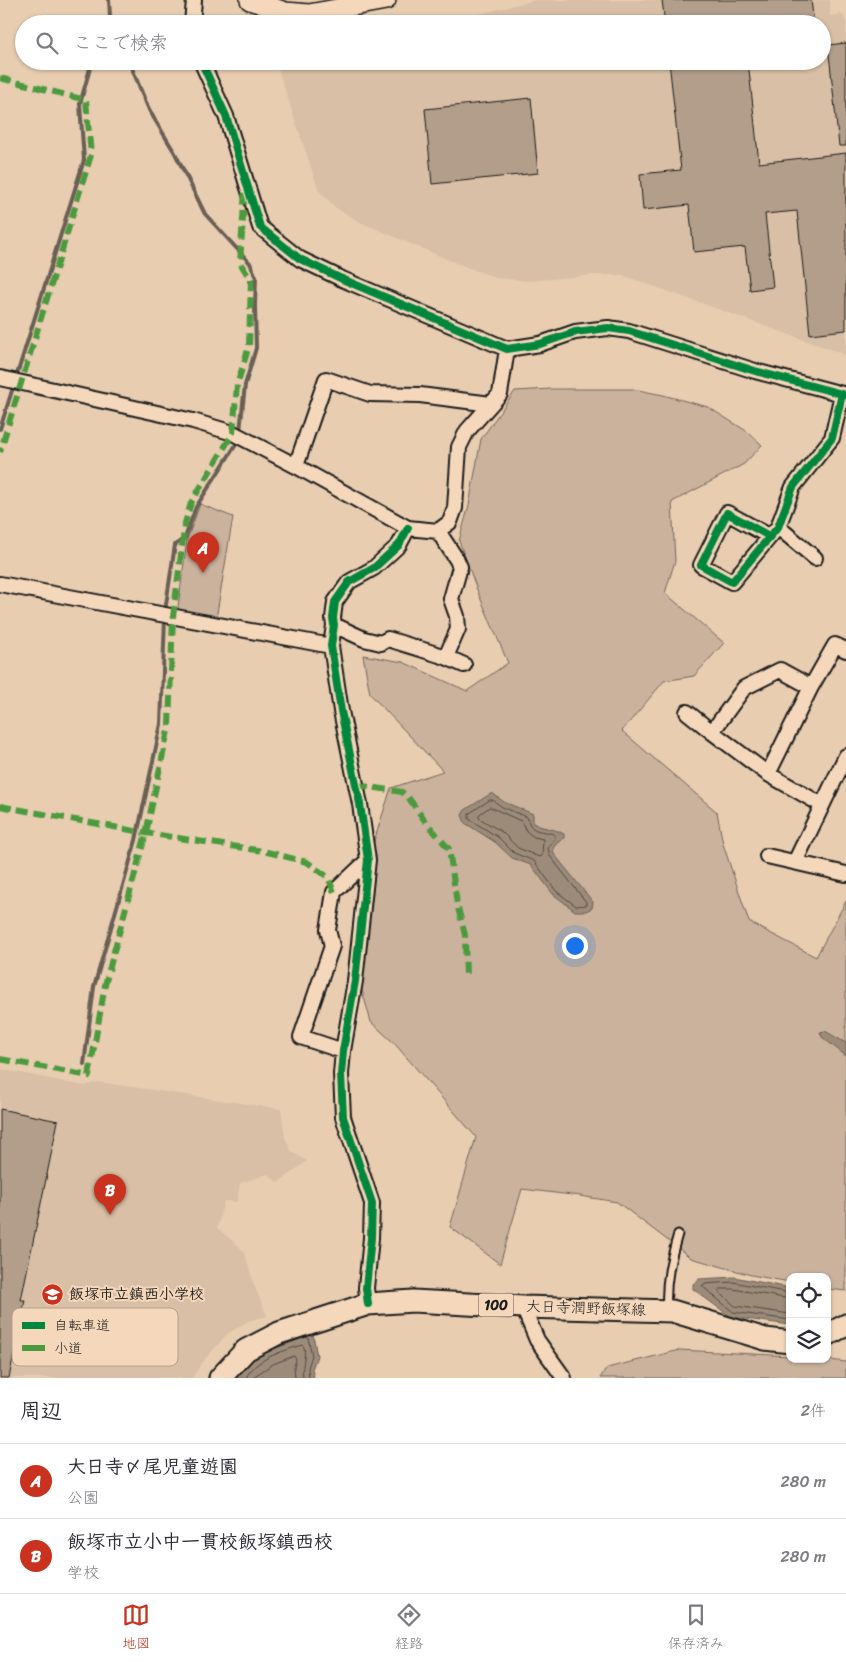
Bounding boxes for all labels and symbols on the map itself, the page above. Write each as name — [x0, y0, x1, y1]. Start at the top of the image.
pin: A — [187, 532, 219, 573]
your location — [562, 933, 588, 959]
pin: B — [94, 1174, 126, 1215]
place label: 飯塚市立鎮西小学校 — [69, 1281, 204, 1307]
school or university icon: 飯塚市立鎮西小学校 — [41, 1282, 65, 1306]
street label: 大日寺潤野飯塚線 — [526, 1293, 646, 1323]
road number: 100 — [478, 1294, 514, 1316]
legend — [12, 1308, 178, 1366]
text: 自転車道 — [54, 1313, 110, 1338]
text: 小道 — [54, 1336, 82, 1361]

